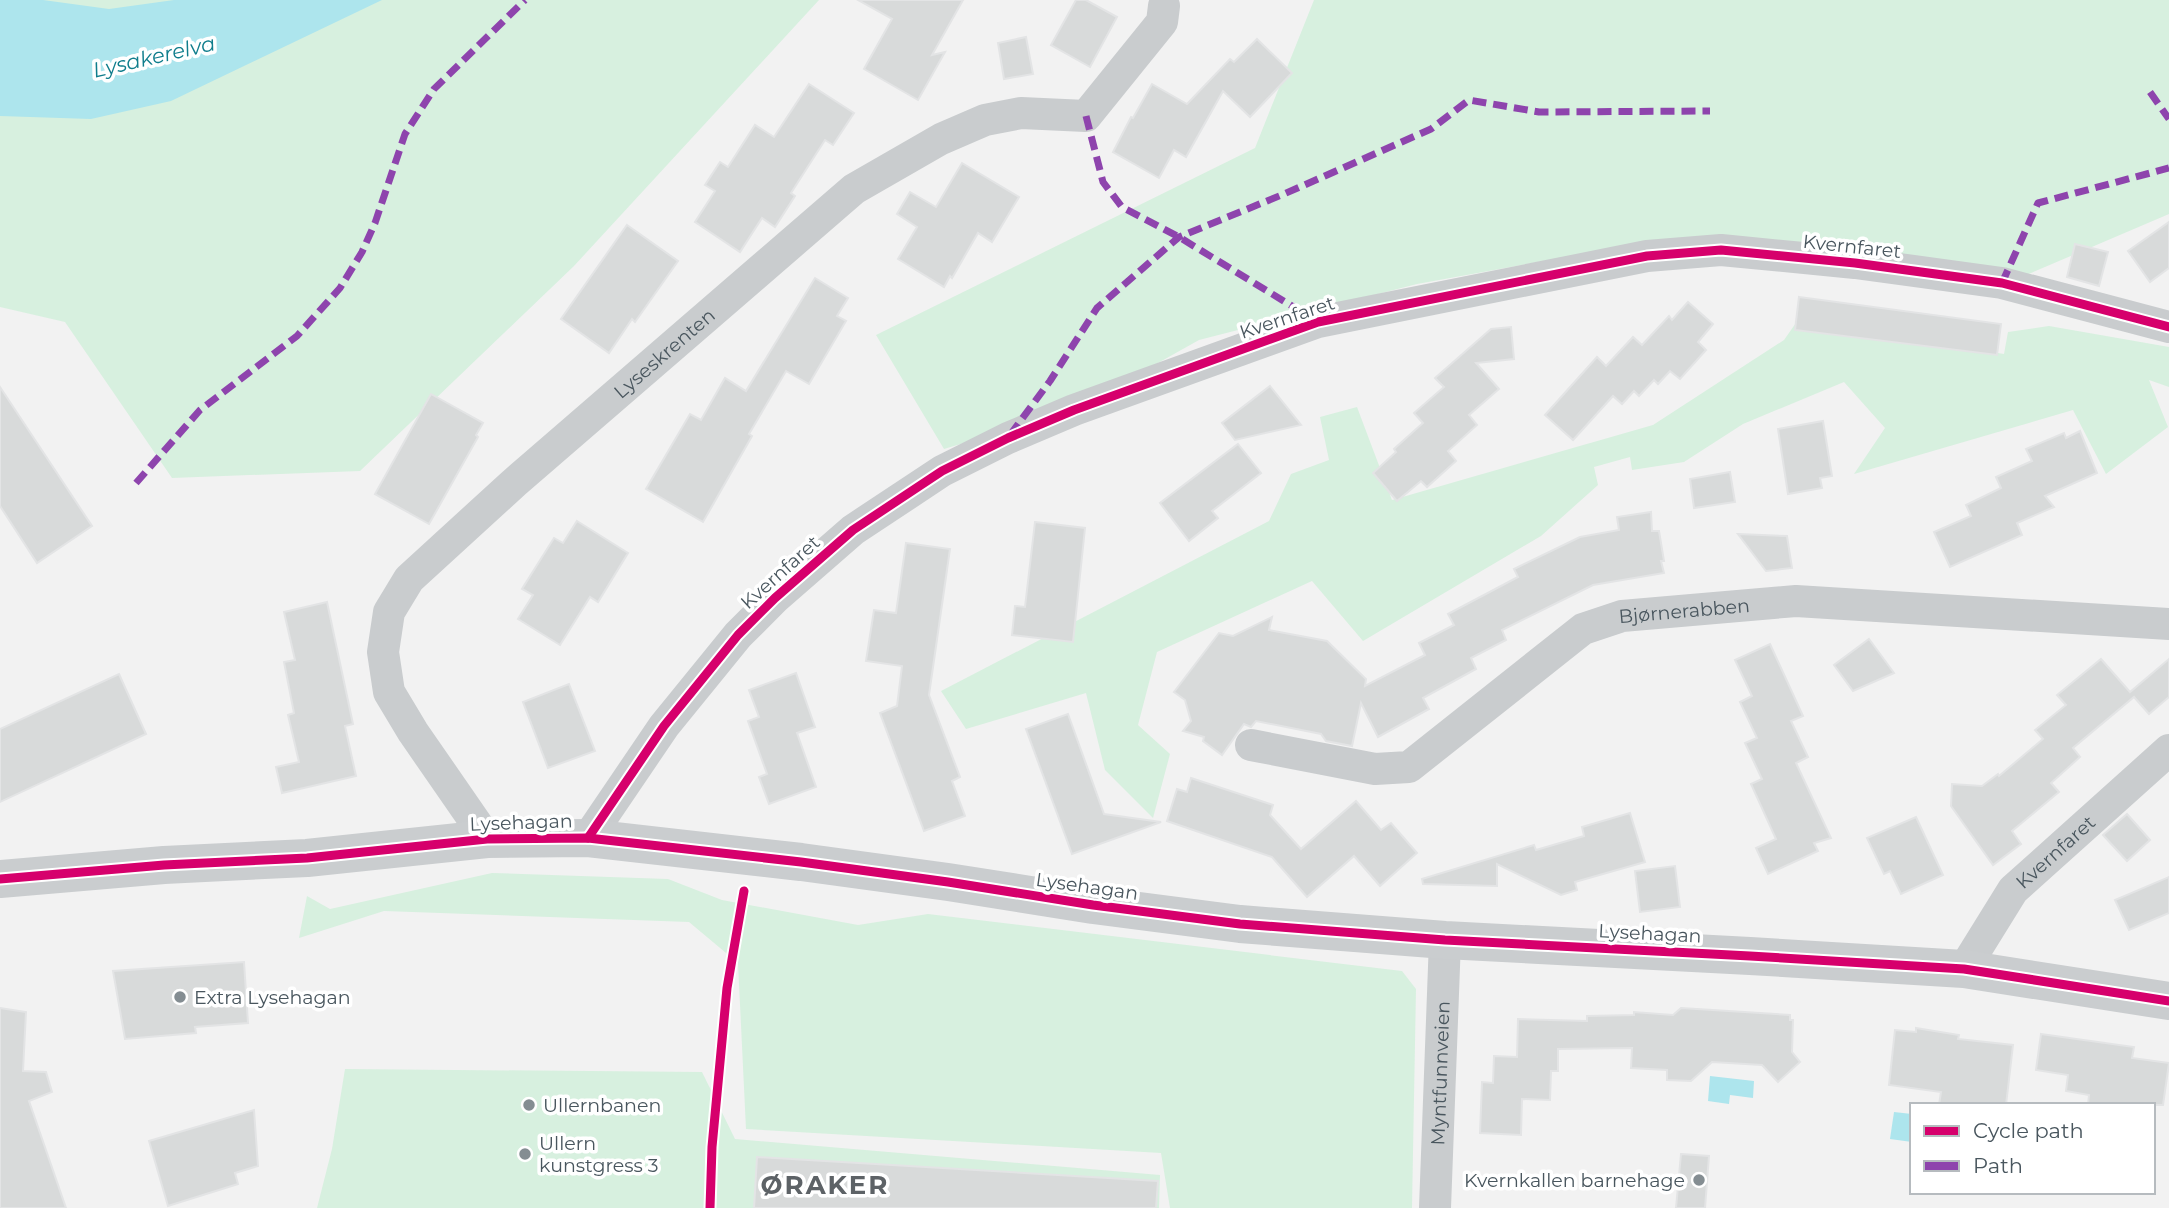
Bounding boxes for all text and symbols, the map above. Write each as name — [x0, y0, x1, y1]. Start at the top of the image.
water label: Lysakerelva — [90, 30, 217, 83]
street label: Kvernfaret — [1802, 230, 1902, 263]
street label: Kvernfaret — [1237, 291, 1338, 344]
street label: Lyseskrenten — [609, 304, 720, 403]
street label: Kvernfaret — [736, 531, 825, 614]
street label: Bjørnerabben — [1618, 594, 1751, 628]
street label: Lysehagan — [469, 809, 573, 836]
street label: Kvernfaret — [2011, 811, 2100, 894]
street label: Lysehagan — [1034, 868, 1140, 905]
street label: Lysehagan — [1598, 919, 1702, 948]
place label: Extra Lysehagan — [194, 986, 351, 1009]
marker: Extra Lysehagan — [172, 989, 188, 1005]
street label: Myntfunnveien — [1426, 1000, 1455, 1146]
place label: Ullernbanen — [543, 1094, 661, 1117]
marker: Ullernbanen — [521, 1097, 537, 1113]
legend — [1910, 1103, 2155, 1194]
text: Cycle path — [1973, 1118, 2084, 1143]
place label: Ullern kunstgress 3 — [539, 1132, 659, 1177]
marker: Ullern kunstgress 3 — [517, 1146, 533, 1162]
text: Path — [1973, 1153, 2023, 1178]
district label: ØRAKER — [761, 1169, 889, 1201]
place label: Kvernkallen barnehage — [1464, 1169, 1685, 1192]
marker: Kvernkallen barnehage — [1691, 1172, 1707, 1188]

